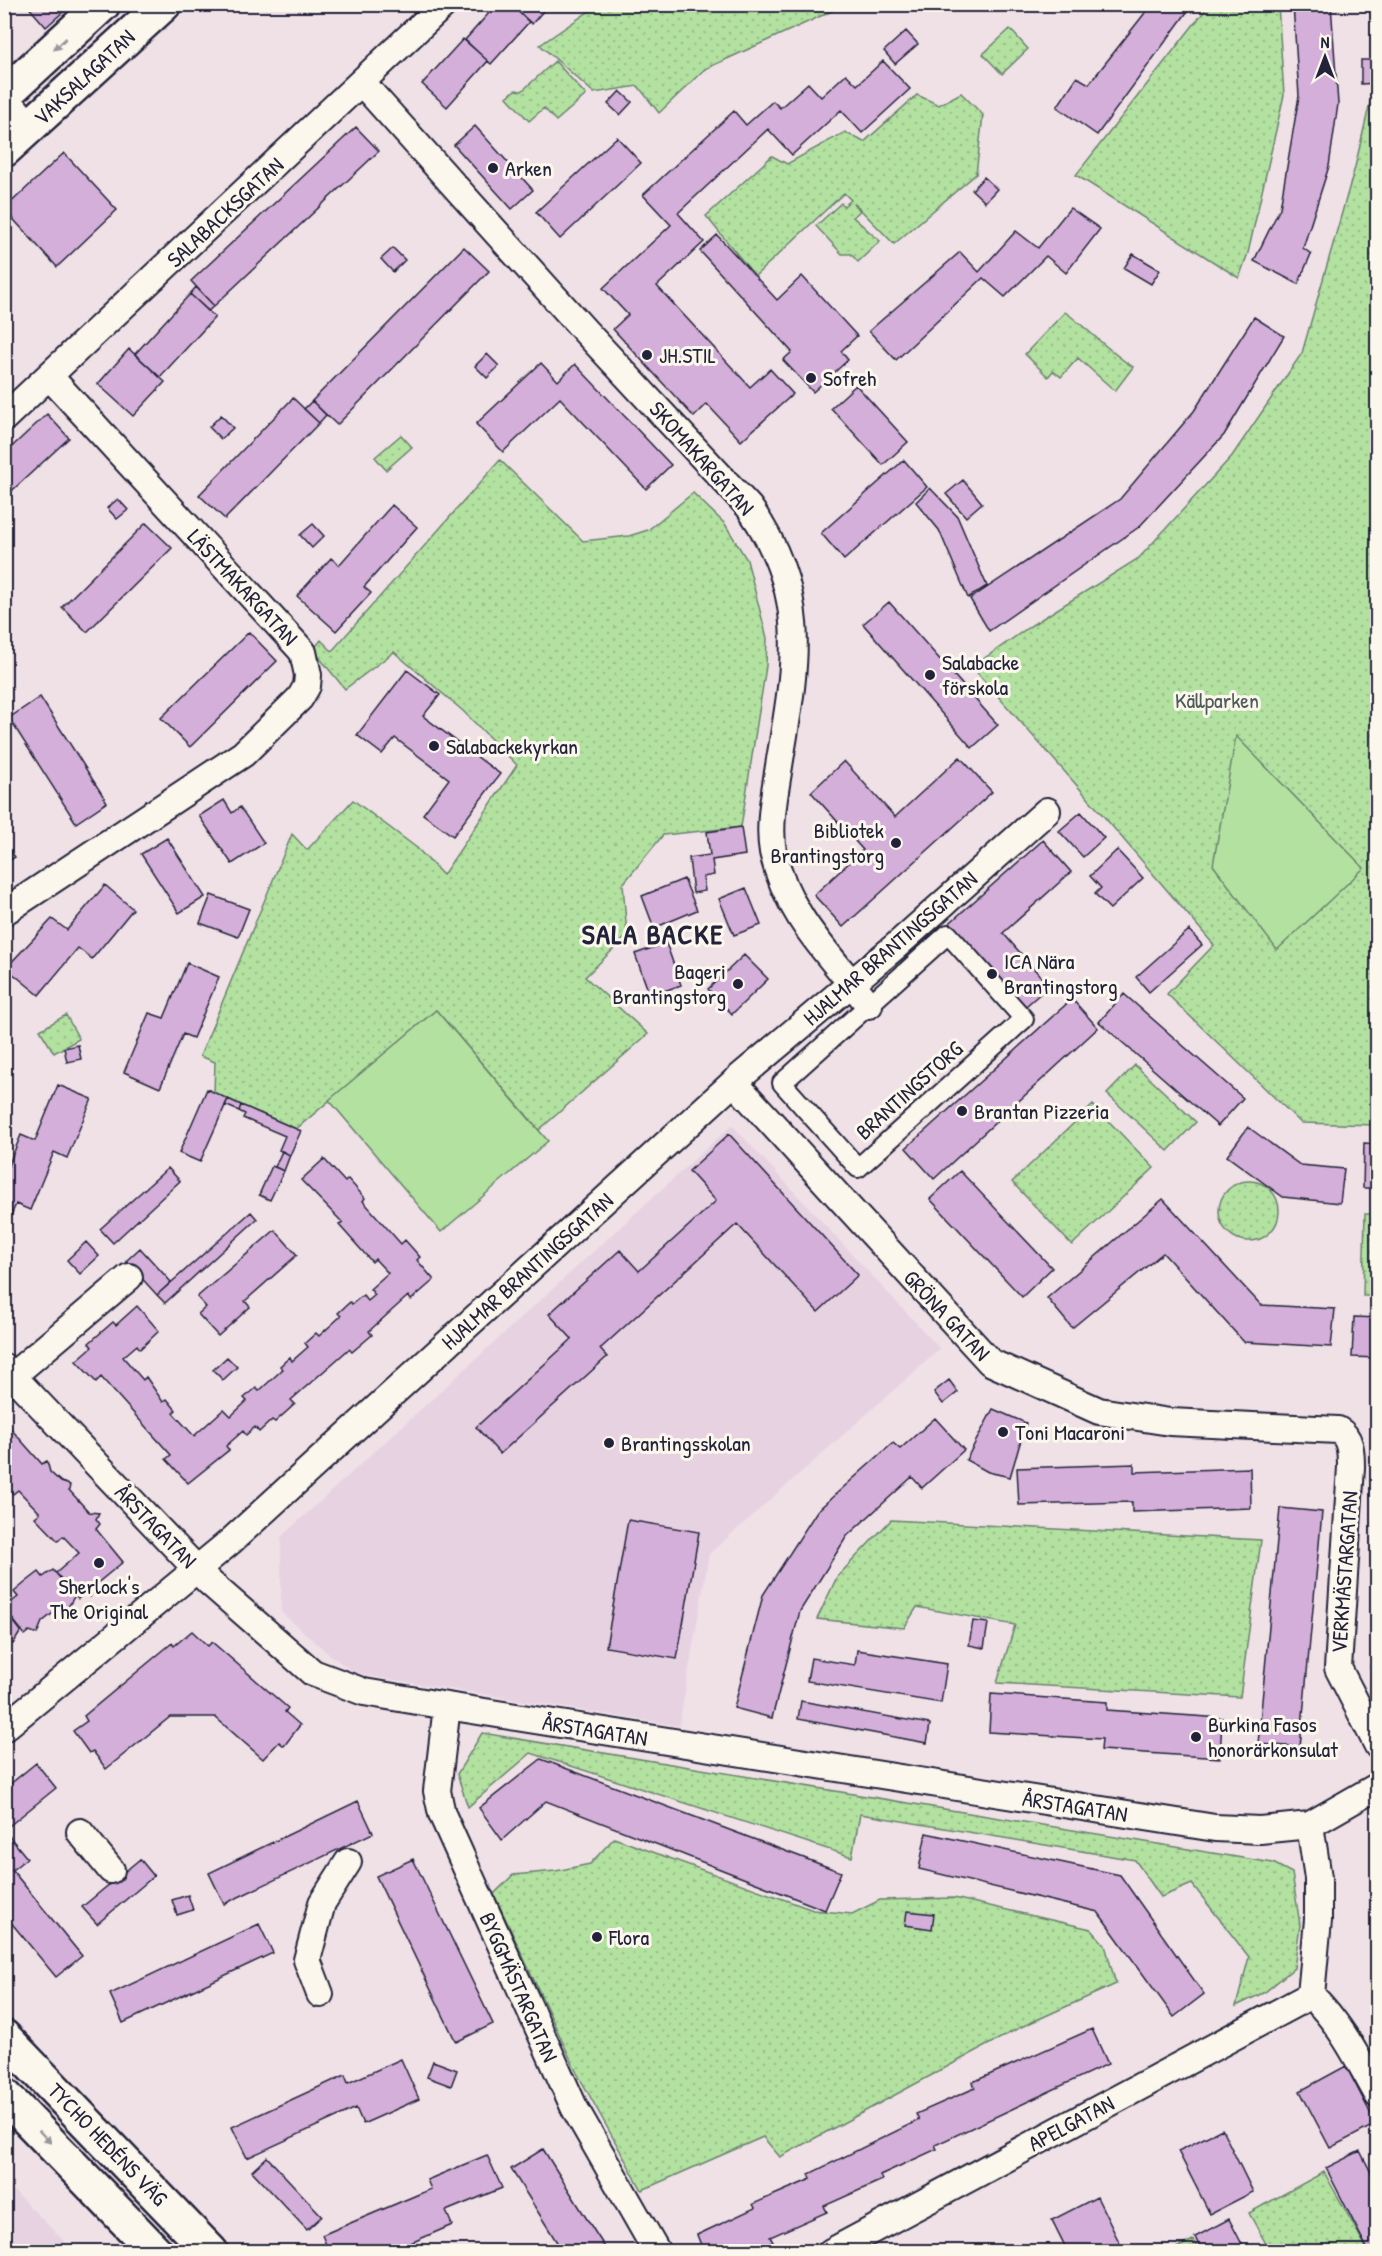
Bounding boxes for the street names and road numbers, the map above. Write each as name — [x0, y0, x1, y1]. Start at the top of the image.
street label: VAKSALAGATAN — [27, 22, 141, 132]
street label: SALABACKSGATAN — [160, 150, 290, 274]
street label: SKOMAKARGATAN — [643, 394, 761, 522]
street label: LÄSTMAKARGATAN — [181, 522, 305, 652]
street label: HJALMAR BRANTINGSGATAN — [797, 864, 983, 1032]
street label: BRANTINGSTORG — [849, 1034, 969, 1146]
street label: HJALMAR BRANTINGSGATAN — [435, 1186, 619, 1356]
street label: GRÖNA GATAN — [897, 1263, 997, 1367]
street label: ÅRSTAGATAN — [108, 1477, 204, 1575]
street label: VERKMÄSTARGATAN — [1323, 1490, 1365, 1654]
street label: ÅRSTAGATAN — [540, 1707, 650, 1753]
street label: ÅRSTAGATAN — [1020, 1783, 1130, 1829]
street label: BYGGMÄSTARGATAN — [473, 1907, 565, 2067]
street label: TYCHO HEDÉNS VÄG — [42, 2076, 175, 2212]
street label: APELGATAN — [1023, 2088, 1119, 2158]

